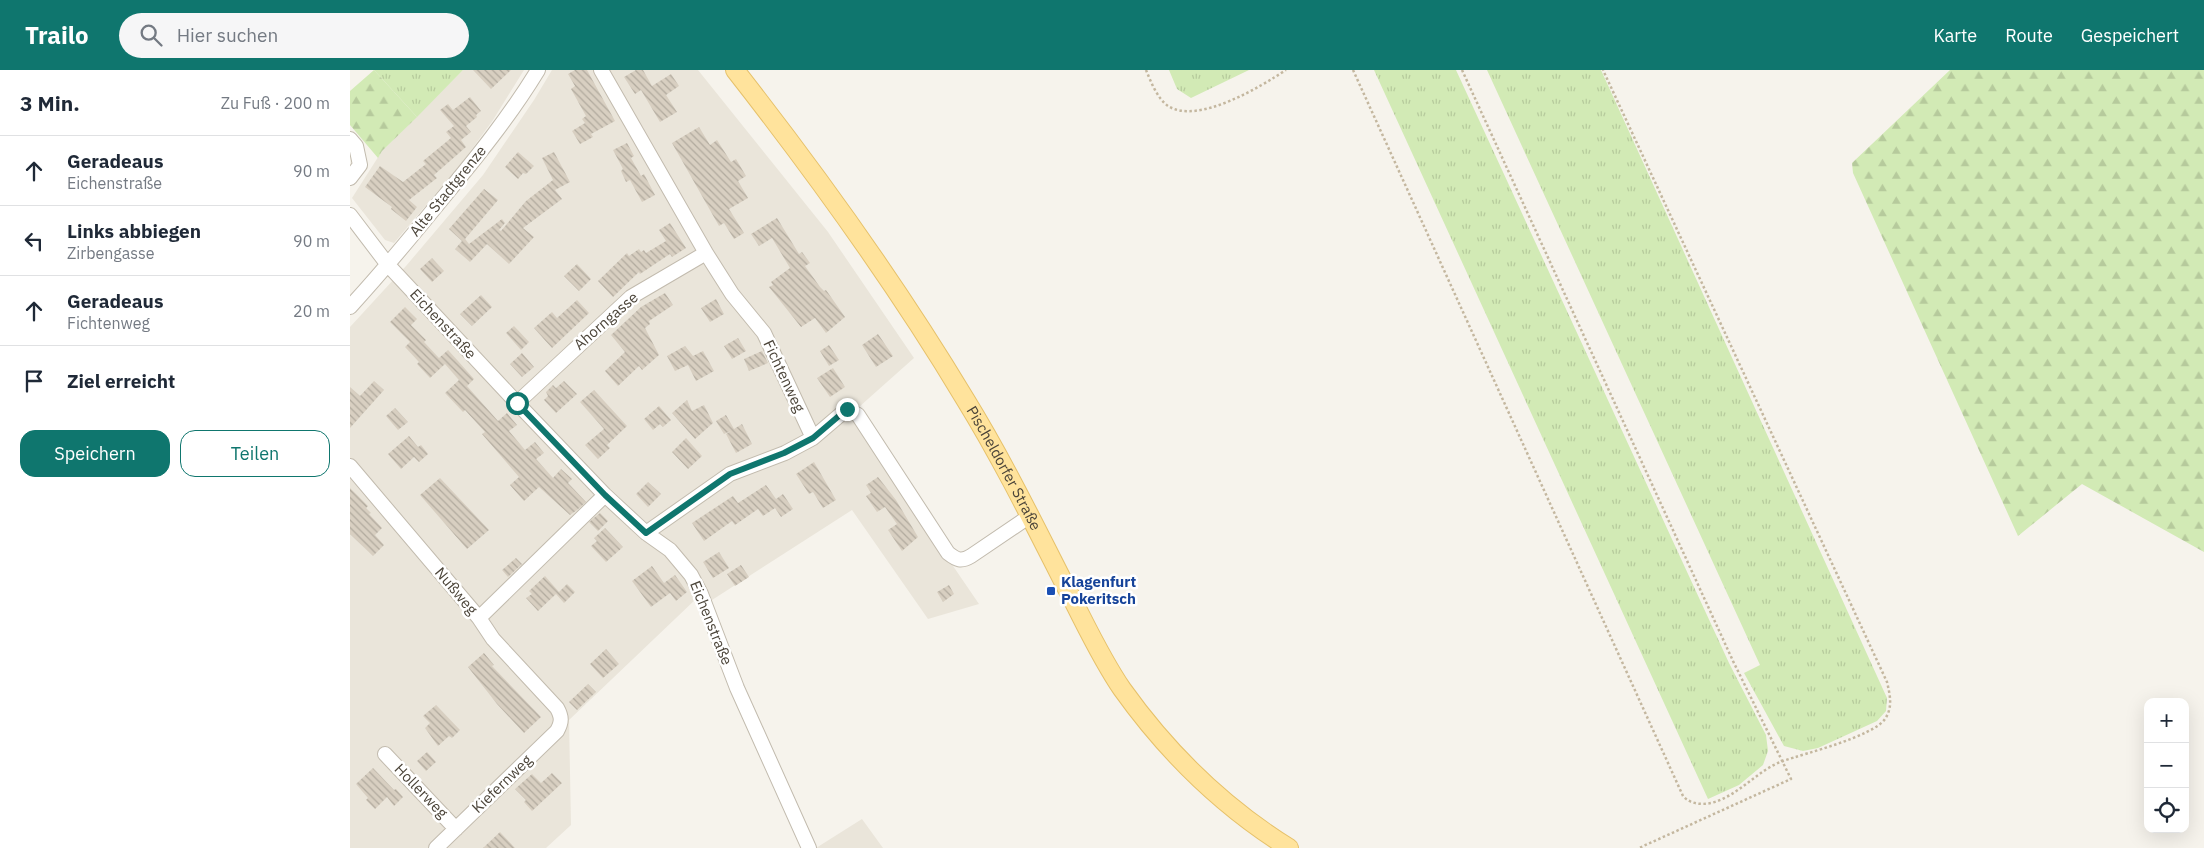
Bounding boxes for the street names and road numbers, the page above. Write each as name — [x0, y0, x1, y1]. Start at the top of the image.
street label: Alte Stadtgrenze — [405, 141, 490, 240]
street label: Eichenstraße — [406, 285, 481, 363]
street label: Ahorngasse — [570, 287, 642, 354]
street label: Fichtenweg — [759, 337, 810, 415]
street label: Pischeldorfer Straße — [962, 402, 1046, 533]
street label: Nußweg — [431, 563, 482, 618]
street label: Eichenstraße — [686, 578, 737, 668]
street label: Kiefernweg — [468, 750, 536, 817]
street label: Hollerweg — [391, 759, 452, 822]

